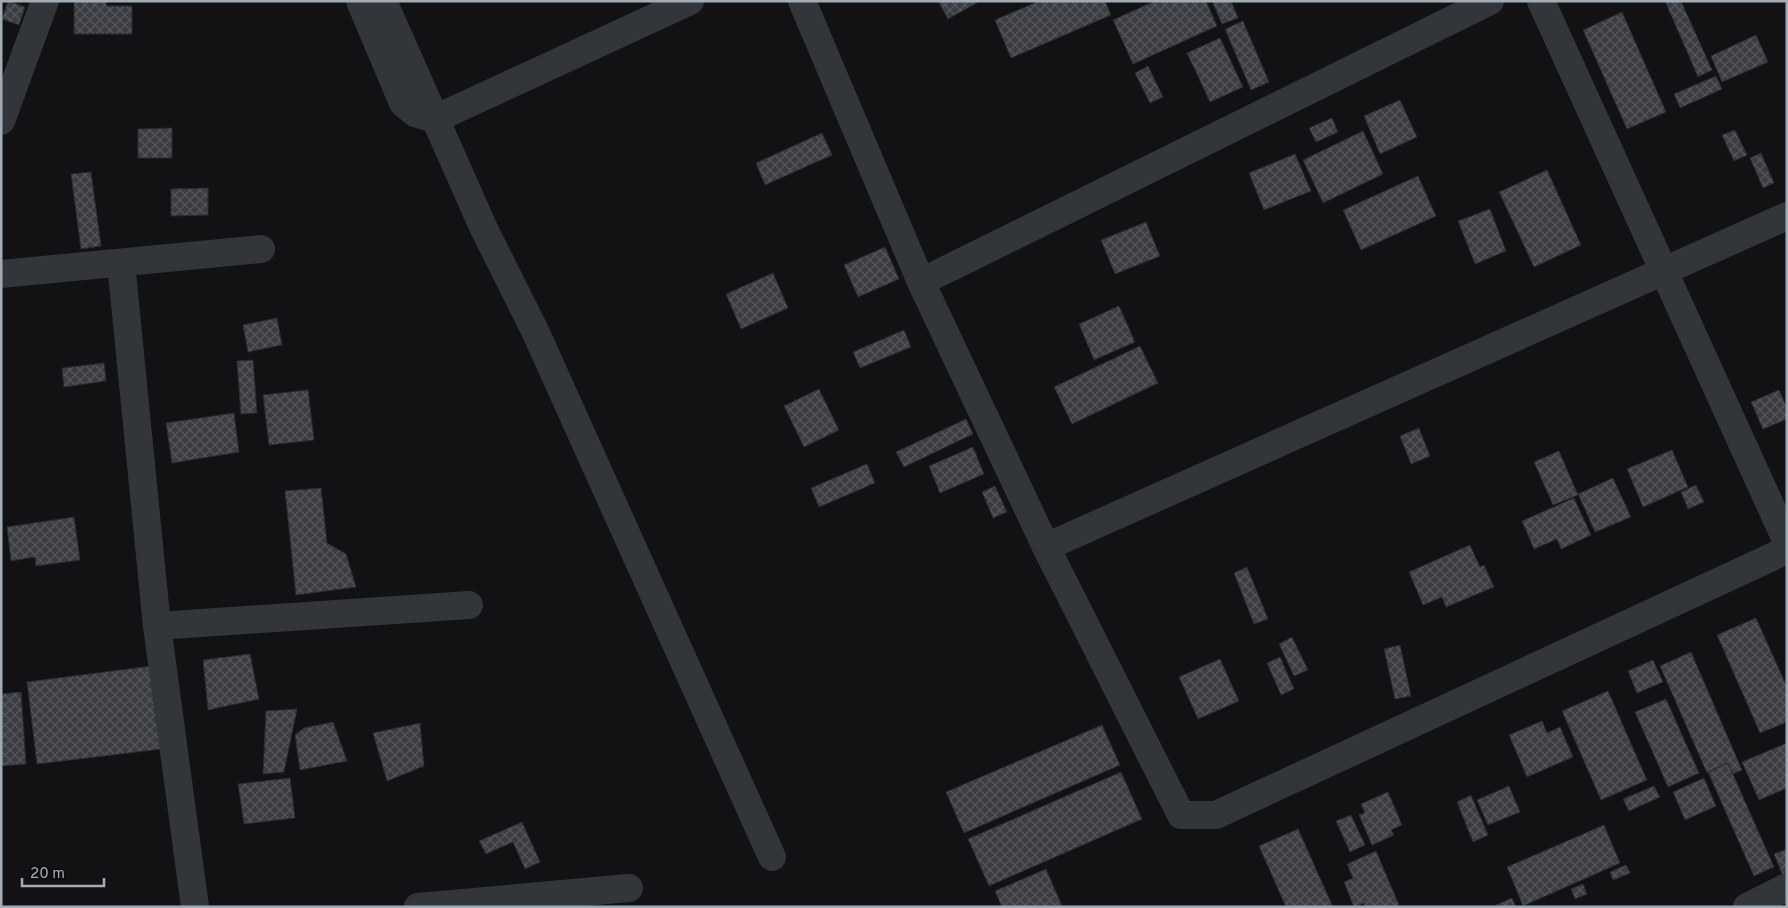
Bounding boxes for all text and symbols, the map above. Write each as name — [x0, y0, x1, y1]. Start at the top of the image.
scale bar — [22, 856, 105, 888]
text: 20 m — [30, 865, 65, 884]

